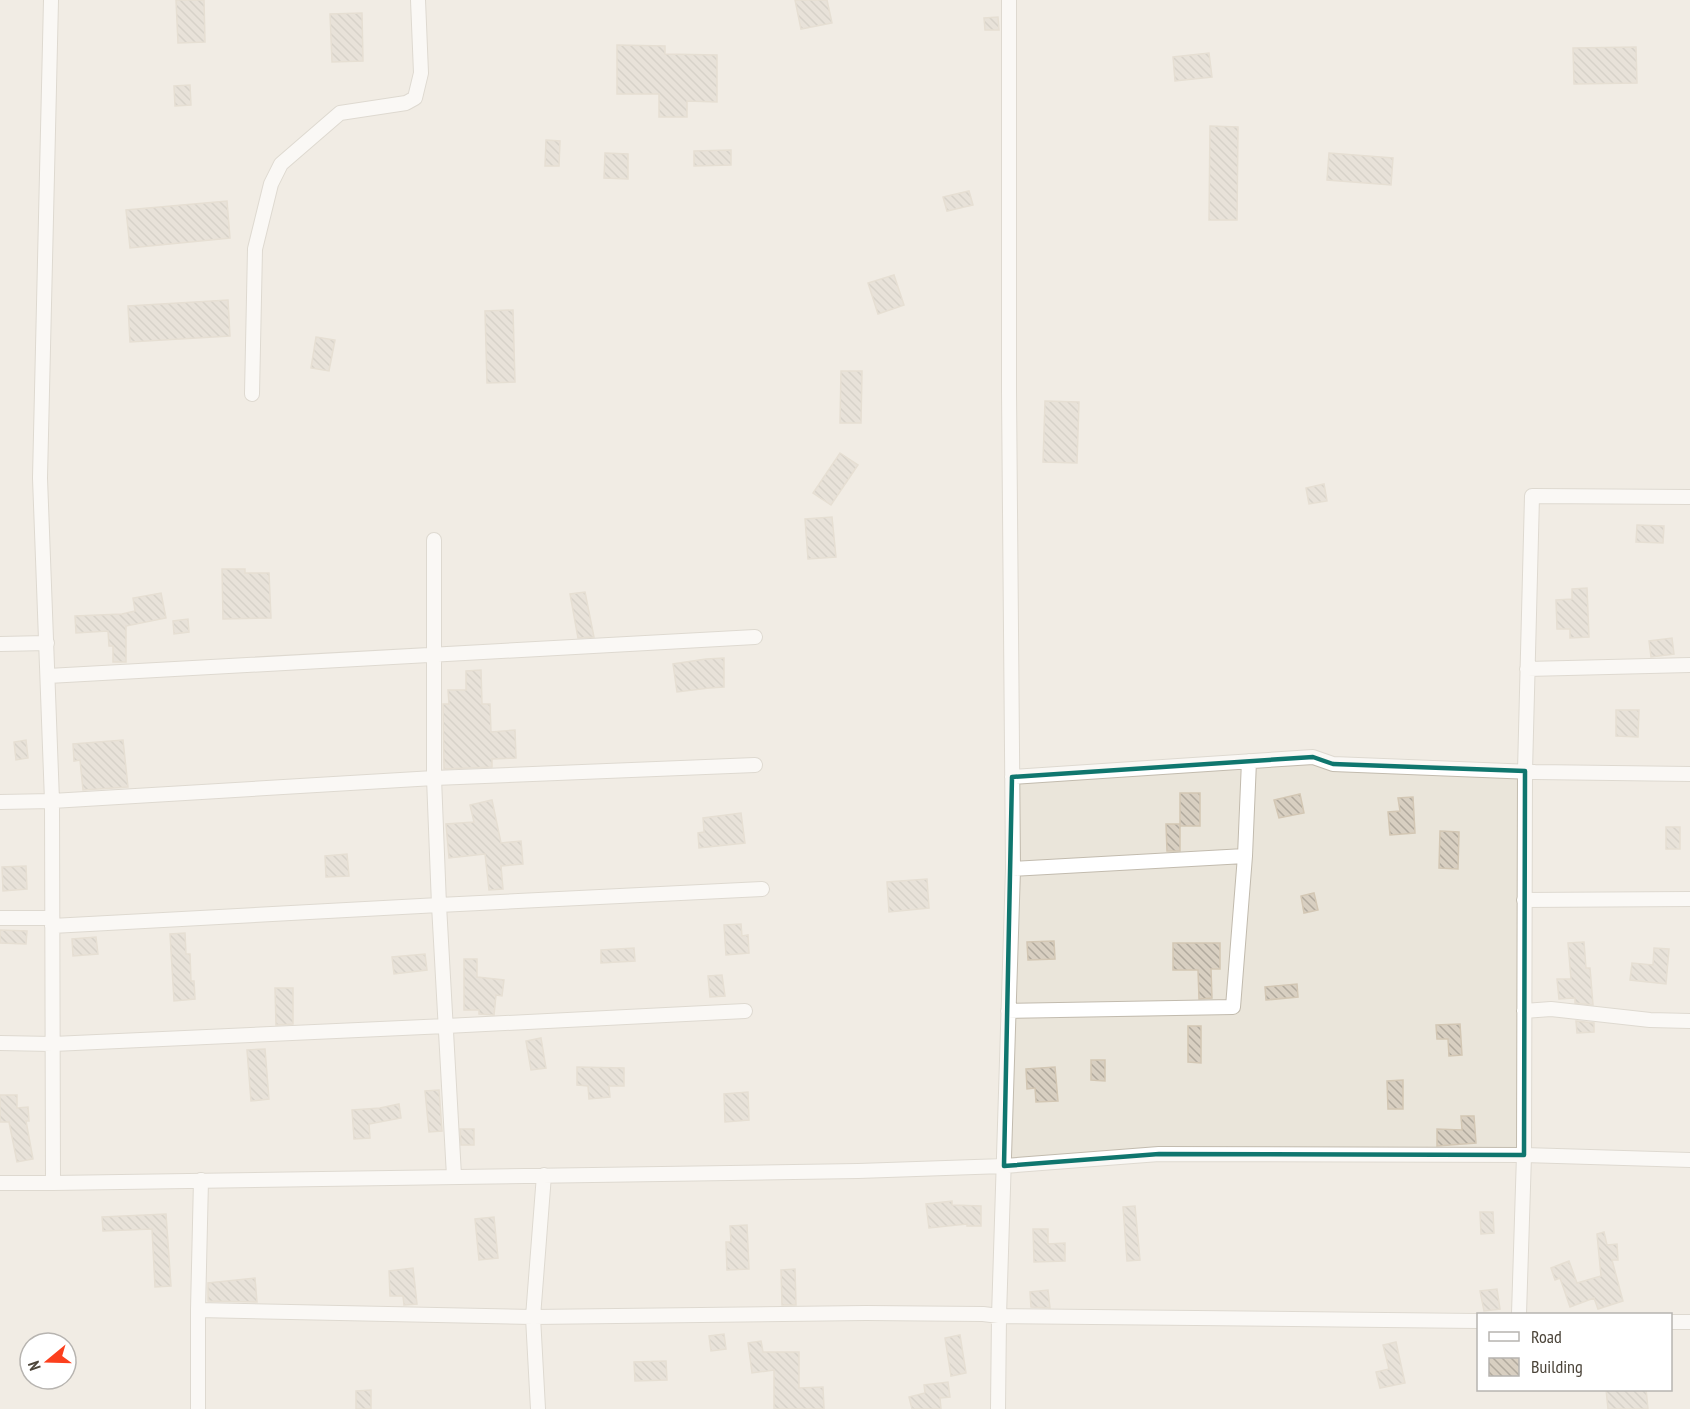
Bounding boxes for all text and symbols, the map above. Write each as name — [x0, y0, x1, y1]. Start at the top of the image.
legend — [1477, 1313, 1672, 1391]
text: Road — [1531, 1325, 1562, 1348]
north arrow — [18, 1331, 78, 1391]
text: Building — [1531, 1355, 1583, 1378]
text: N — [23, 1359, 45, 1373]

